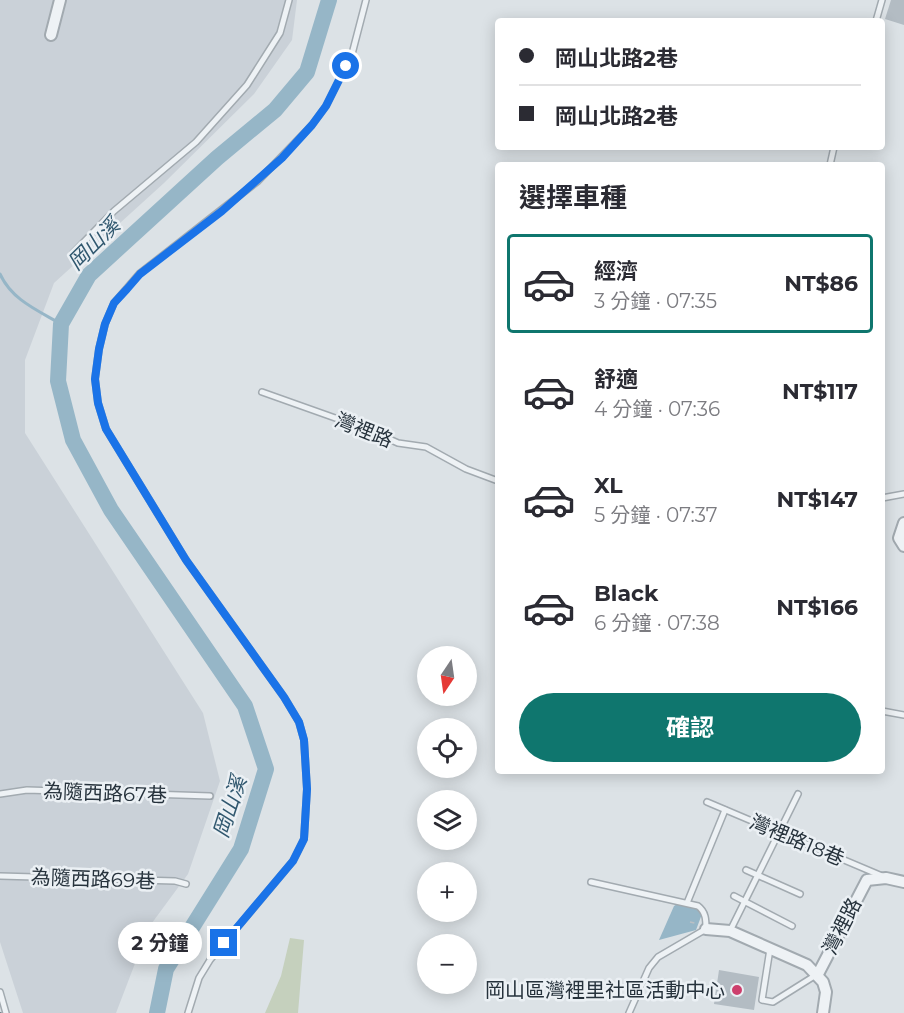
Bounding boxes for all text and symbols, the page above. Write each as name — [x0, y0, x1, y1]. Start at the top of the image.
text: 岡山北路2巷 — [555, 45, 678, 72]
route start — [332, 52, 359, 79]
text: 岡山北路2巷 — [555, 103, 678, 130]
text: 選擇車種 — [519, 181, 627, 214]
water label: 岡山溪 — [63, 210, 127, 275]
icon: car — [522, 257, 576, 311]
text: 經濟 — [594, 258, 638, 285]
text: NT$86 — [784, 270, 858, 297]
text: 3 分鐘 · 07:35 — [594, 289, 717, 313]
icon: car — [522, 365, 576, 419]
text: 舒適 — [594, 366, 638, 393]
text: NT$117 — [782, 378, 858, 405]
text: 4 分鐘 · 07:36 — [594, 397, 720, 421]
street label: 灣裡路 — [332, 408, 396, 452]
text: XL — [594, 472, 623, 499]
icon: car — [522, 473, 576, 527]
text: NT$147 — [776, 486, 858, 513]
text: 5 分鐘 · 07:37 — [594, 503, 718, 527]
text: Black — [594, 580, 658, 607]
icon: car — [522, 581, 576, 635]
text: NT$166 — [776, 594, 858, 621]
text: 6 分鐘 · 07:38 — [594, 611, 720, 635]
north arrow — [417, 646, 477, 706]
map controls — [417, 646, 477, 994]
button: 確認 — [519, 693, 861, 762]
button: locate — [417, 718, 477, 778]
water label: 岡山溪 — [208, 770, 252, 841]
street label: 為隨西路67巷 — [43, 779, 167, 807]
button: layers — [417, 790, 477, 850]
street label: 灣裡路18巷 — [746, 809, 848, 871]
button: + — [417, 862, 477, 922]
street label: 為隨西路69巷 — [30, 865, 156, 893]
street label: 灣裡路 — [818, 894, 866, 958]
callout: 2 分鐘 — [119, 922, 203, 964]
route end — [210, 929, 237, 956]
text: 2 分鐘 — [131, 931, 189, 955]
button: − — [417, 934, 477, 994]
place label: 岡山區灣裡里社區活動中心 — [485, 978, 725, 1002]
marker: 岡山區灣裡里社區活動中心 — [730, 983, 744, 997]

